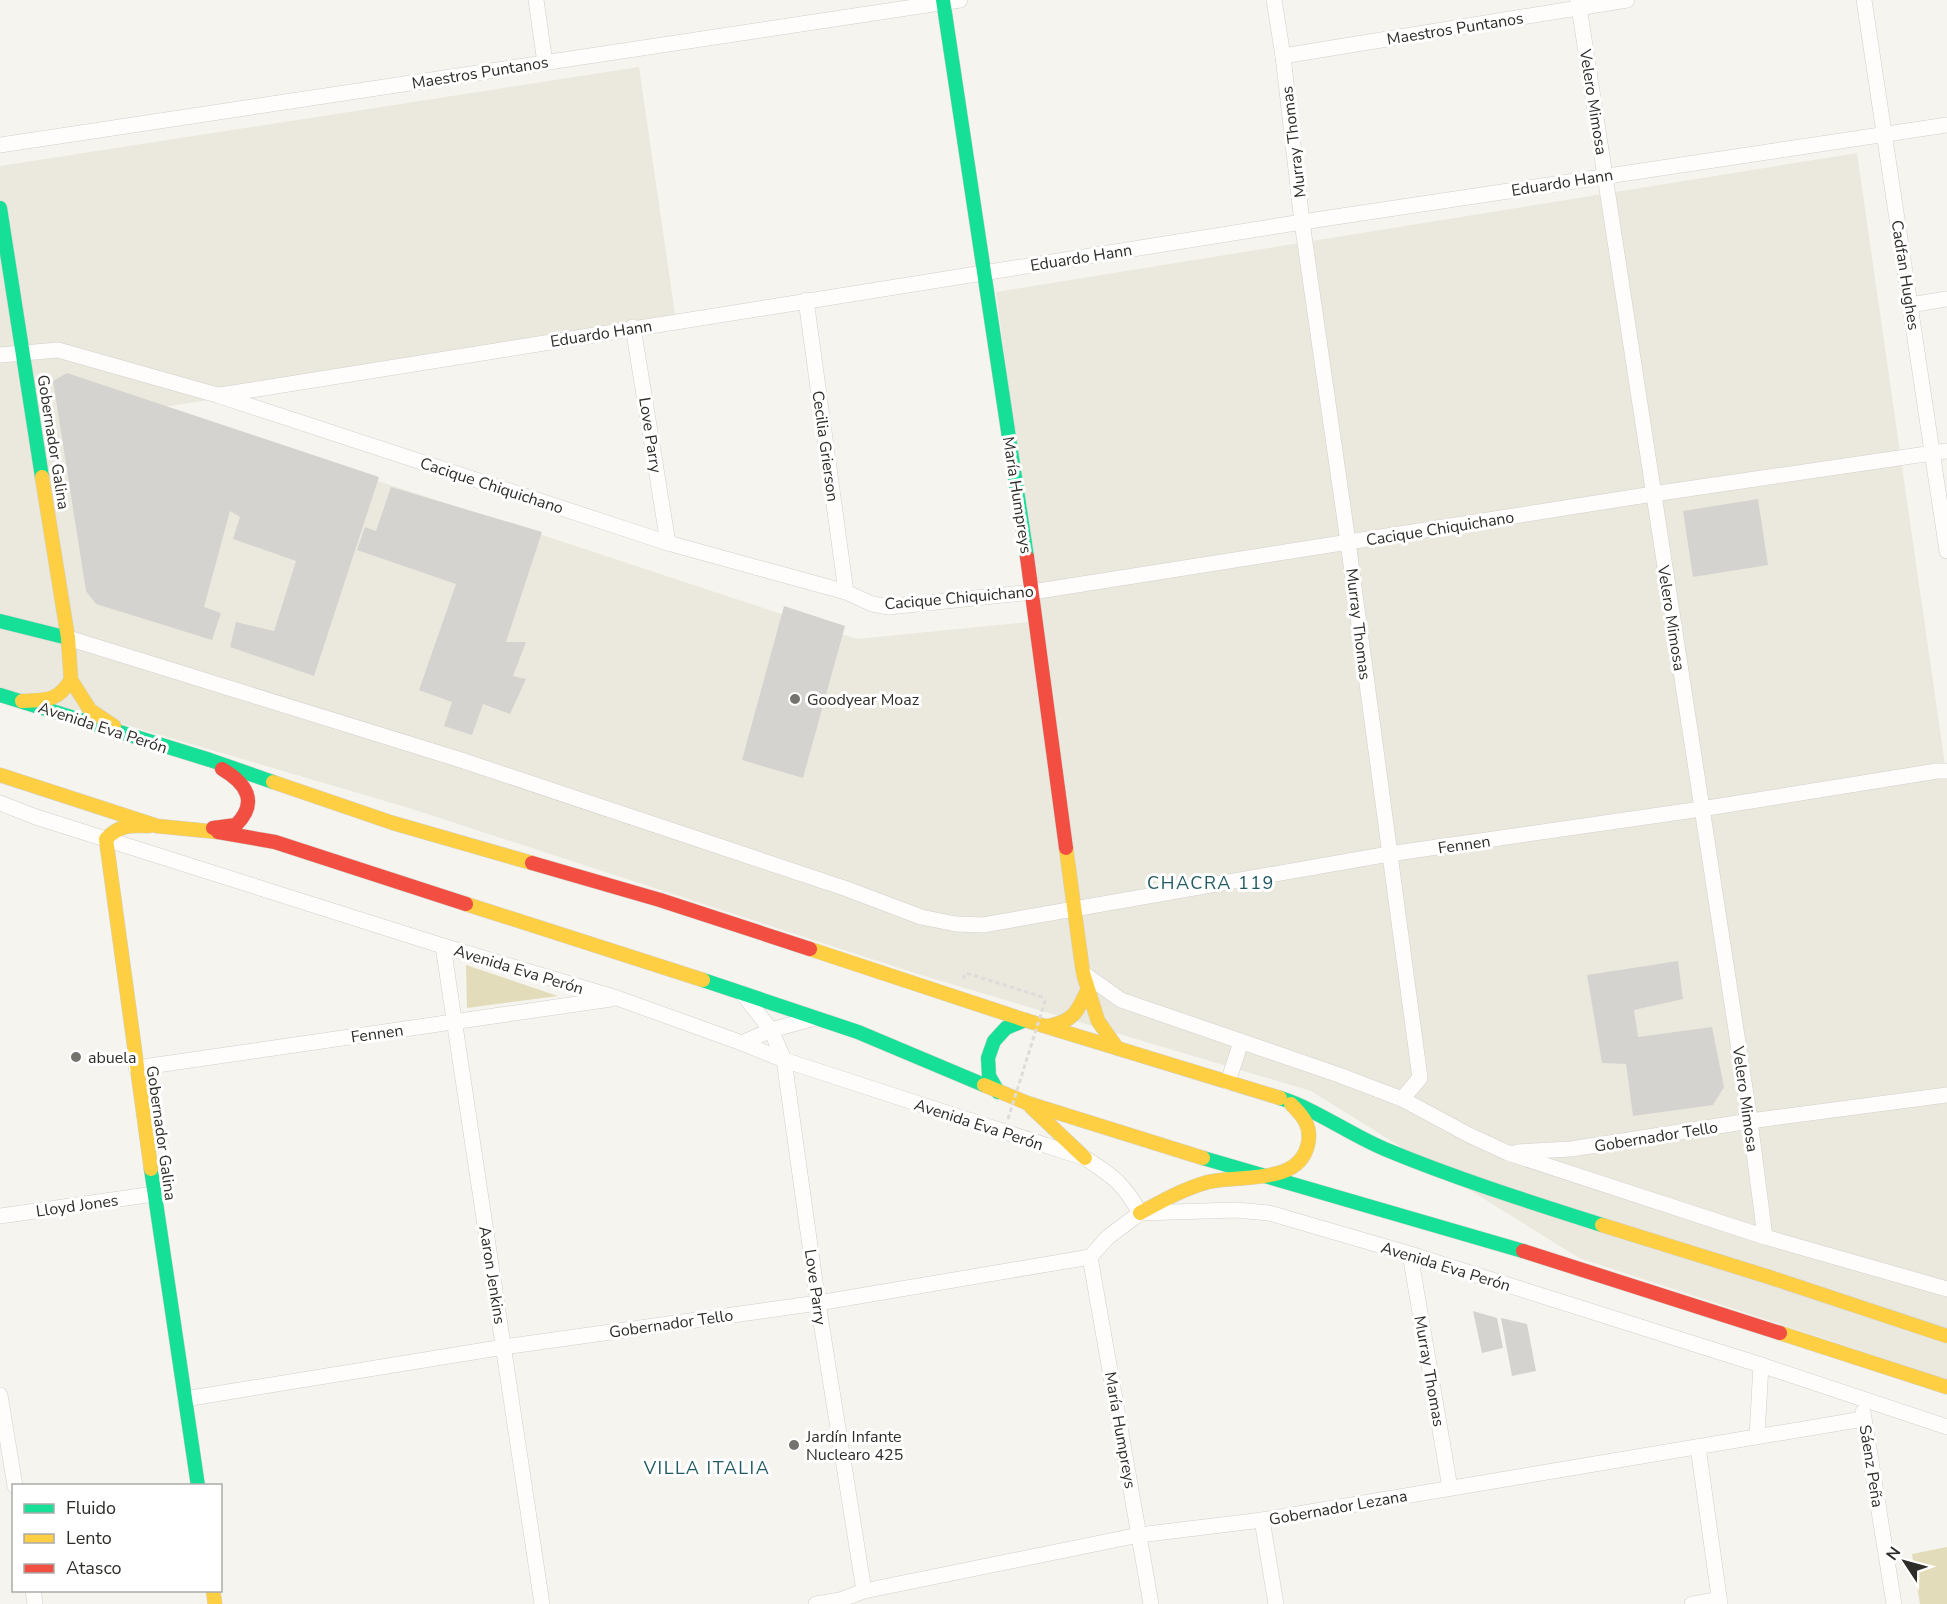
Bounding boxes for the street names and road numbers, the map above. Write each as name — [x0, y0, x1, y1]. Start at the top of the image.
street label: Maestros Puntanos — [1385, 7, 1525, 51]
street label: Velero Mimosa — [1574, 47, 1612, 157]
street label: Maestros Puntanos — [410, 51, 550, 95]
street label: Murray Thomas — [1276, 85, 1312, 199]
street label: Eduardo Hann — [1510, 164, 1615, 202]
street label: Cadfan Hughes — [1885, 219, 1925, 332]
street label: Eduardo Hann — [1029, 239, 1134, 277]
street label: Eduardo Hann — [549, 315, 654, 353]
street label: Gobernador Galina — [32, 373, 75, 511]
street label: Cecilia Grierson — [806, 389, 844, 503]
street label: Love Parry — [633, 396, 667, 475]
street label: María Humpreys — [997, 435, 1037, 555]
street label: Cacique Chiquichano — [417, 452, 566, 520]
street label: Cacique Chiquichano — [1365, 506, 1516, 552]
street label: Velero Mimosa — [1652, 563, 1690, 673]
street label: Murray Thomas — [1340, 567, 1376, 681]
street label: Cacique Chiquichano — [884, 581, 1035, 615]
street label: Avenida Eva Perón — [35, 697, 170, 759]
street label: Fennen — [1436, 830, 1492, 860]
street label: Avenida Eva Perón — [451, 940, 586, 1000]
street label: Fennen — [349, 1019, 405, 1049]
street label: Velero Mimosa — [1727, 1044, 1763, 1153]
street label: Gobernador Galina — [141, 1064, 181, 1202]
street label: Avenida Eva Perón — [911, 1094, 1046, 1156]
street label: Gobernador Tello — [1593, 1116, 1720, 1158]
street label: Lloyd Jones — [34, 1189, 120, 1223]
street label: Aaron Jenkins — [473, 1224, 511, 1326]
street label: Avenida Eva Perón — [1378, 1237, 1513, 1297]
street label: Love Parry — [799, 1248, 831, 1327]
street label: Gobernador Tello — [608, 1304, 735, 1344]
street label: Murray Thomas — [1408, 1314, 1450, 1428]
street label: María Humpreys — [1099, 1370, 1141, 1490]
street label: Sáenz Peña — [1854, 1423, 1888, 1509]
street label: Gobernador Lezana — [1267, 1485, 1409, 1531]

